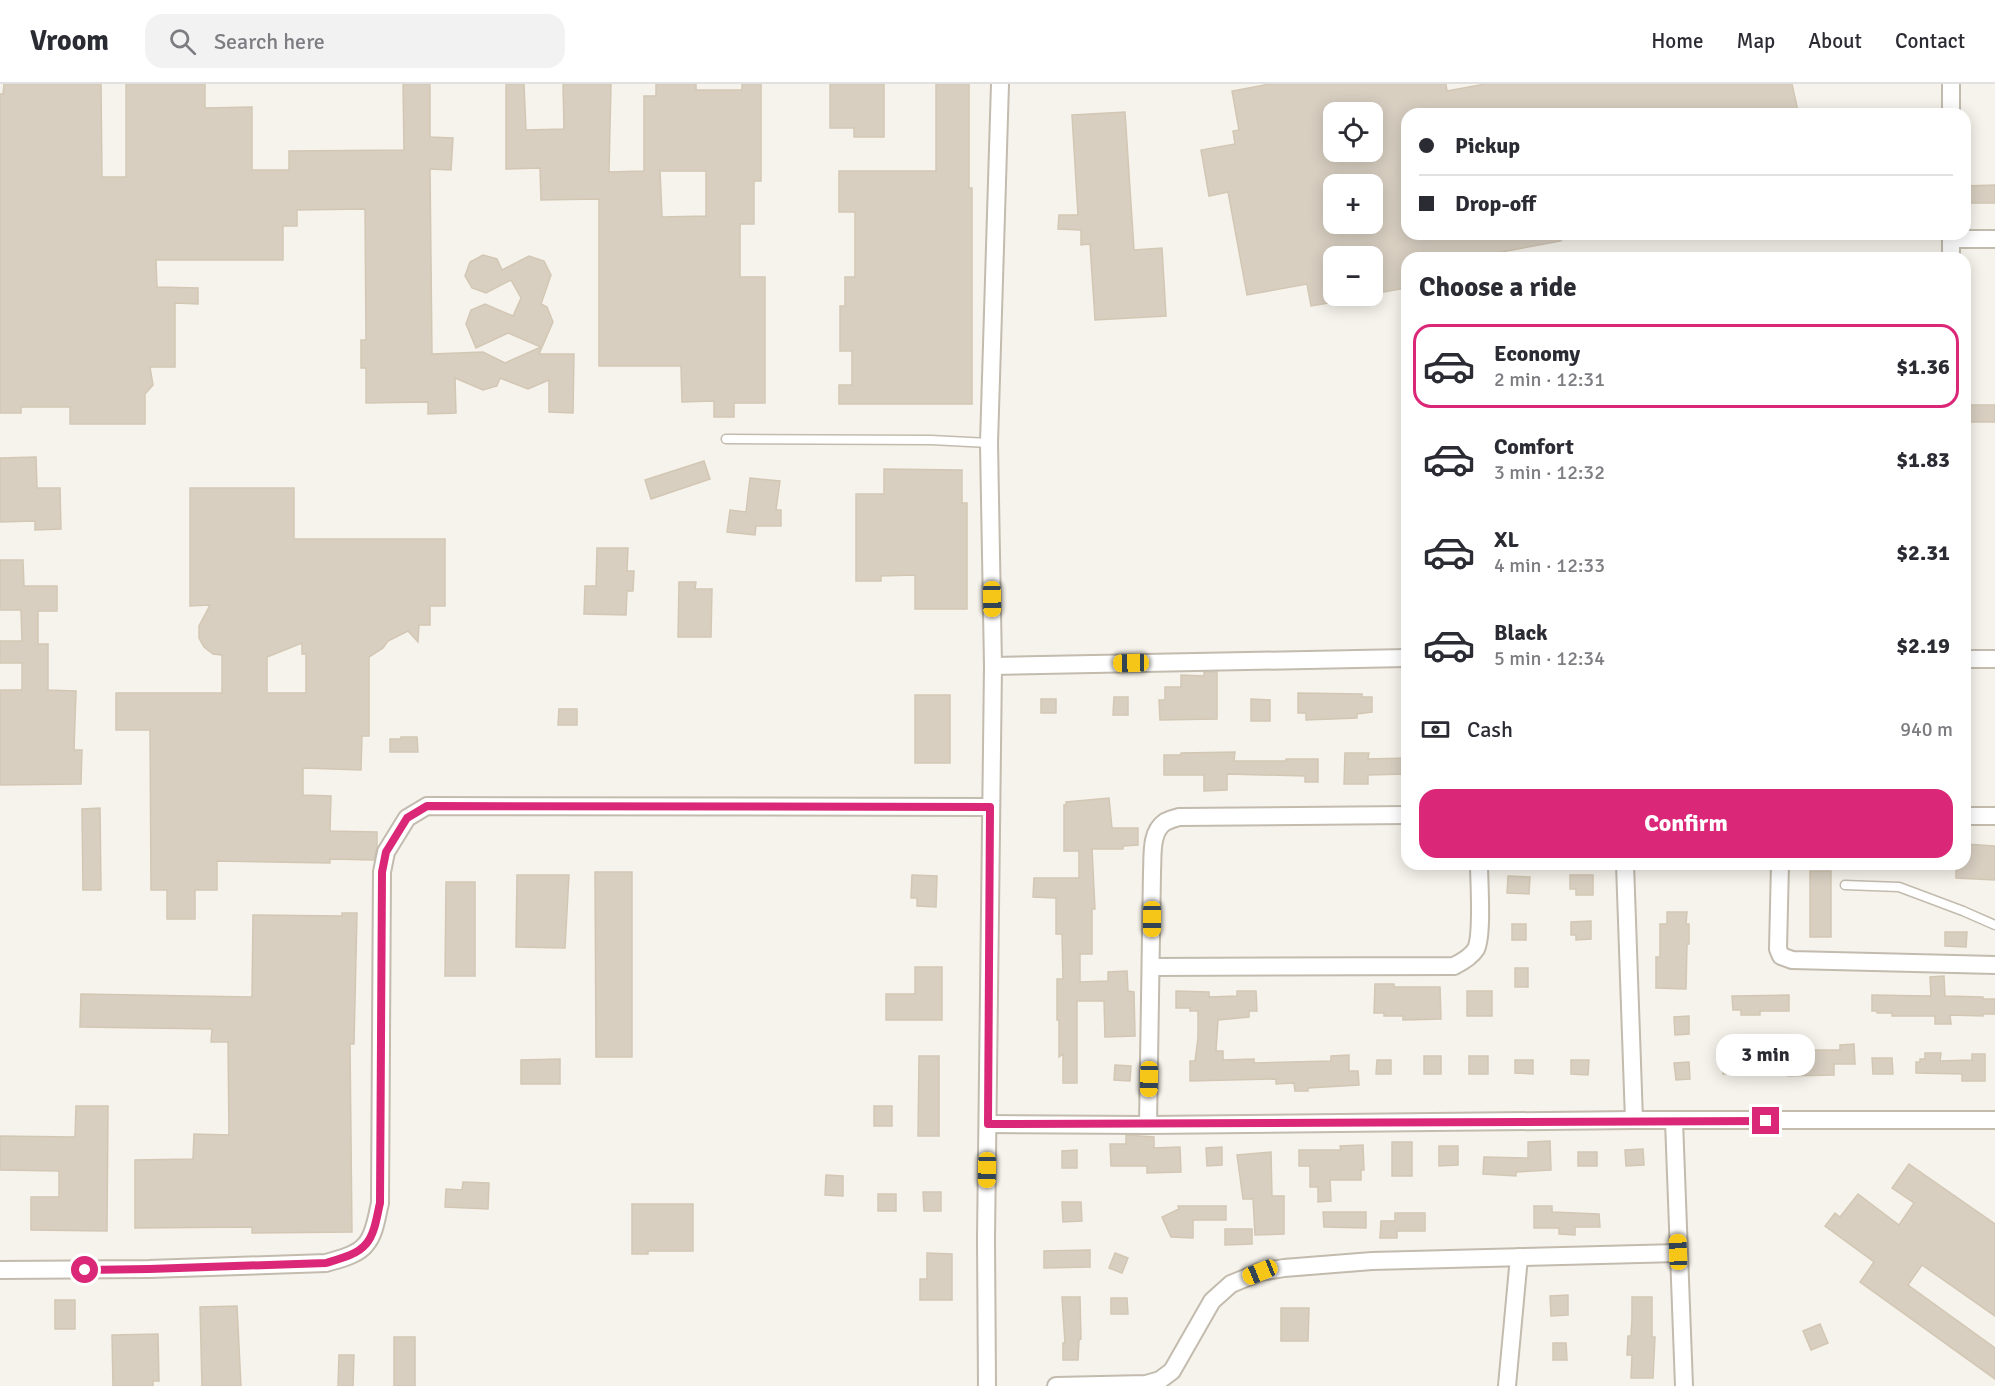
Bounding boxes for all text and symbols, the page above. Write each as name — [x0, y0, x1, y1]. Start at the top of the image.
search box — [145, 14, 565, 68]
text: Vroom — [30, 24, 109, 58]
icon: search — [166, 25, 199, 58]
text: Search here — [214, 28, 325, 55]
text: Home — [1651, 28, 1704, 54]
text: Map — [1737, 28, 1775, 54]
text: About — [1808, 28, 1862, 54]
text: Contact — [1895, 28, 1965, 54]
map controls — [1323, 102, 1383, 306]
button: locate — [1323, 102, 1383, 162]
text: Pickup — [1455, 132, 1520, 159]
button: + — [1323, 174, 1383, 234]
text: Drop-off — [1455, 190, 1536, 217]
button: − — [1323, 246, 1383, 306]
text: Choose a ride — [1419, 271, 1577, 304]
icon: car — [1422, 339, 1476, 393]
text: Economy — [1494, 340, 1580, 367]
text: $1.36 — [1896, 353, 1950, 380]
text: 2 min · 12:31 — [1494, 367, 1605, 392]
icon: car — [1422, 432, 1476, 486]
text: Comfort — [1494, 433, 1574, 460]
text: $1.83 — [1896, 446, 1950, 473]
text: 3 min · 12:32 — [1494, 460, 1605, 485]
icon: car — [1422, 525, 1476, 579]
text: XL — [1494, 526, 1519, 553]
text: $2.31 — [1896, 539, 1950, 566]
text: 4 min · 12:33 — [1494, 553, 1605, 578]
car — [983, 581, 1001, 617]
icon: car — [1422, 618, 1476, 672]
text: Black — [1494, 619, 1548, 646]
text: $2.19 — [1896, 632, 1950, 659]
text: 5 min · 12:34 — [1494, 646, 1605, 671]
car — [1113, 654, 1149, 672]
icon: cash — [1419, 713, 1452, 746]
text: Cash — [1467, 716, 1513, 743]
text: 940 m — [1900, 717, 1953, 742]
button: Confirm — [1419, 789, 1953, 858]
car — [1143, 901, 1161, 937]
callout: 3 min — [1716, 1034, 1816, 1076]
text: 3 min — [1741, 1042, 1790, 1067]
car — [1140, 1061, 1158, 1097]
route end — [1752, 1107, 1779, 1134]
car — [978, 1152, 996, 1188]
car — [1668, 1234, 1688, 1270]
route start — [71, 1256, 98, 1283]
car — [1240, 1257, 1280, 1287]

